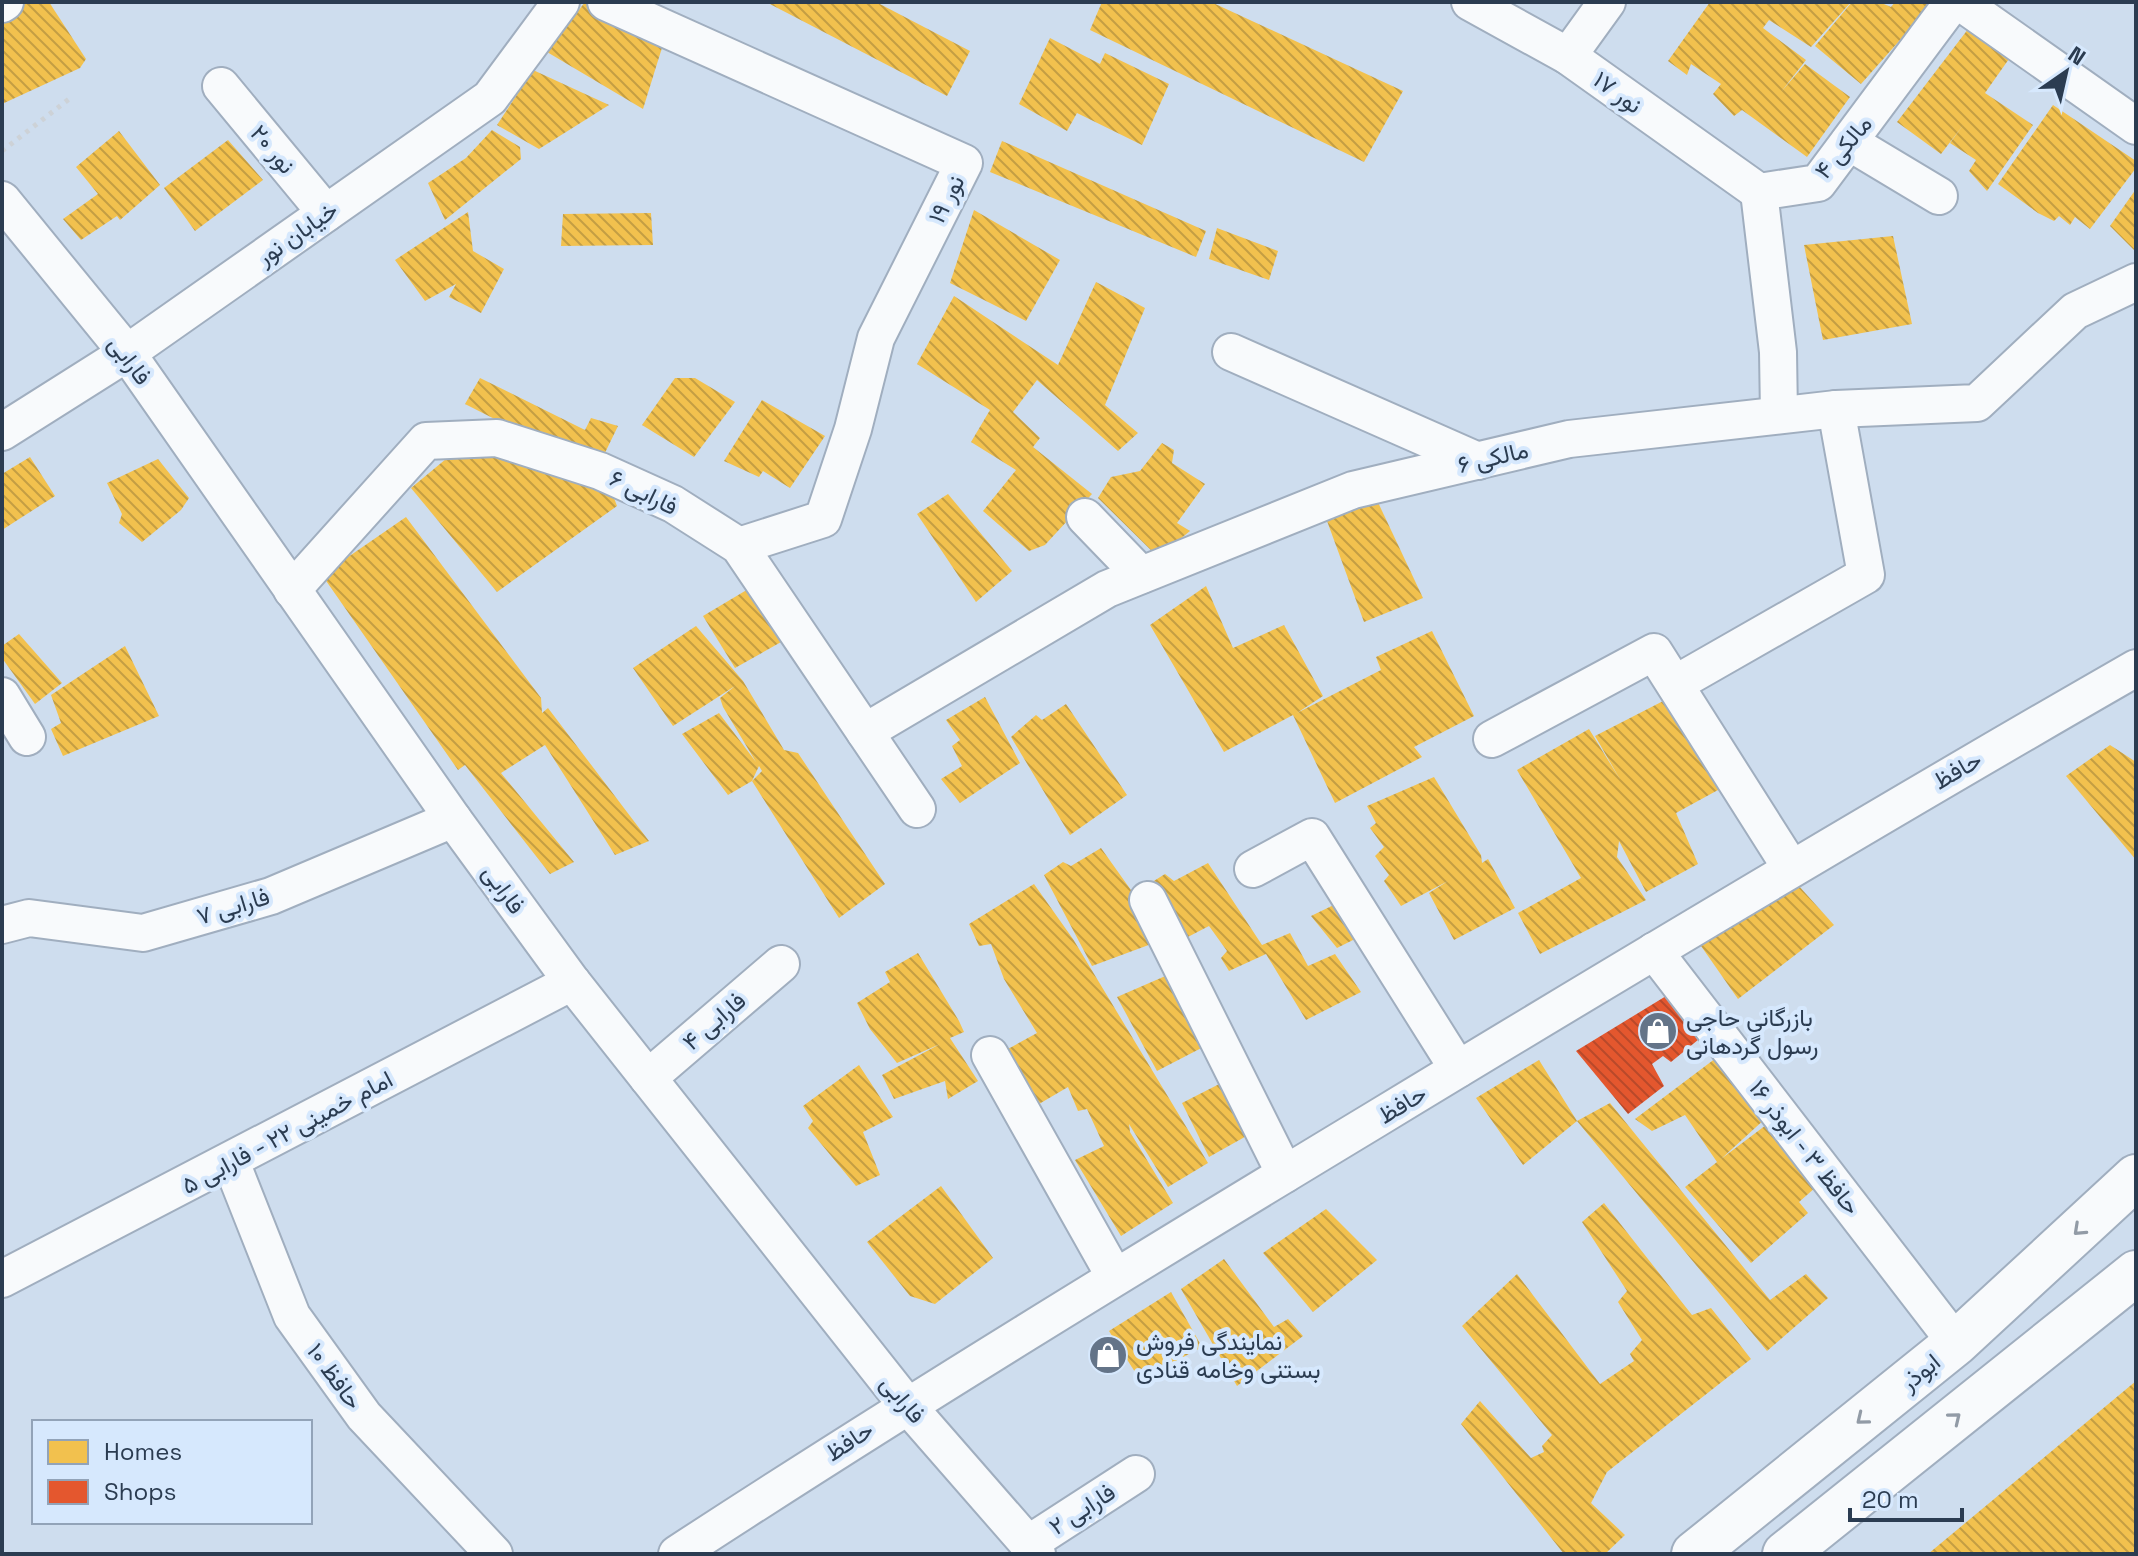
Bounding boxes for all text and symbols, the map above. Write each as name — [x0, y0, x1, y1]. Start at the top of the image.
north arrow — [2026, 32, 2106, 112]
text: N — [2063, 40, 2091, 71]
street label: نور ۱۷ — [1587, 64, 1649, 120]
street label: مالکی ۴ — [1807, 109, 1879, 185]
street label: نور ۲۰ — [244, 118, 302, 180]
street label: نور ۱۹ — [921, 170, 971, 228]
street label: خیابان نور — [249, 194, 344, 273]
street label: فارابی — [101, 329, 159, 391]
street label: مالکی ۶ — [1455, 434, 1531, 480]
street label: فارابی ۶ — [605, 462, 683, 522]
street label: حافظ — [1927, 744, 1987, 796]
street label: فارابی — [476, 858, 532, 920]
street label: فارابی ۷ — [193, 880, 273, 932]
street label: فارابی ۴ — [676, 985, 752, 1057]
place label: بازرگانی حاجی رسول گردهانی — [1686, 1002, 1818, 1061]
shop icon: بازرگانی حاجی رسول گردهانی — [1637, 1010, 1679, 1052]
street label: امام خمینی ۲۲ - فارابی ۵ — [176, 1063, 399, 1202]
street label: حافظ ۳ - ابوذر ۱۶ — [1743, 1073, 1867, 1221]
street label: حافظ — [1372, 1077, 1432, 1131]
one-way arrow — [2073, 1221, 2088, 1235]
place label: نمایندگی فروش بستنی وخامه قنادی — [1136, 1326, 1321, 1385]
shop icon: نمایندگی فروش بستنی وخامه قنادی — [1087, 1334, 1129, 1376]
street label: حافظ ۱۰ — [300, 1337, 370, 1415]
street label: ابوذر — [1893, 1346, 1946, 1398]
street label: فارابی — [874, 1368, 932, 1430]
one-way arrow — [1856, 1410, 1871, 1424]
one-way arrow — [1946, 1413, 1961, 1427]
street label: حافظ — [819, 1414, 879, 1468]
legend — [32, 1420, 312, 1524]
text: Homes — [104, 1436, 182, 1467]
scale bar — [1850, 1472, 1962, 1522]
text: Shops — [104, 1476, 176, 1507]
street label: فارابی ۲ — [1043, 1476, 1121, 1542]
text: 20 m — [1862, 1484, 1919, 1515]

